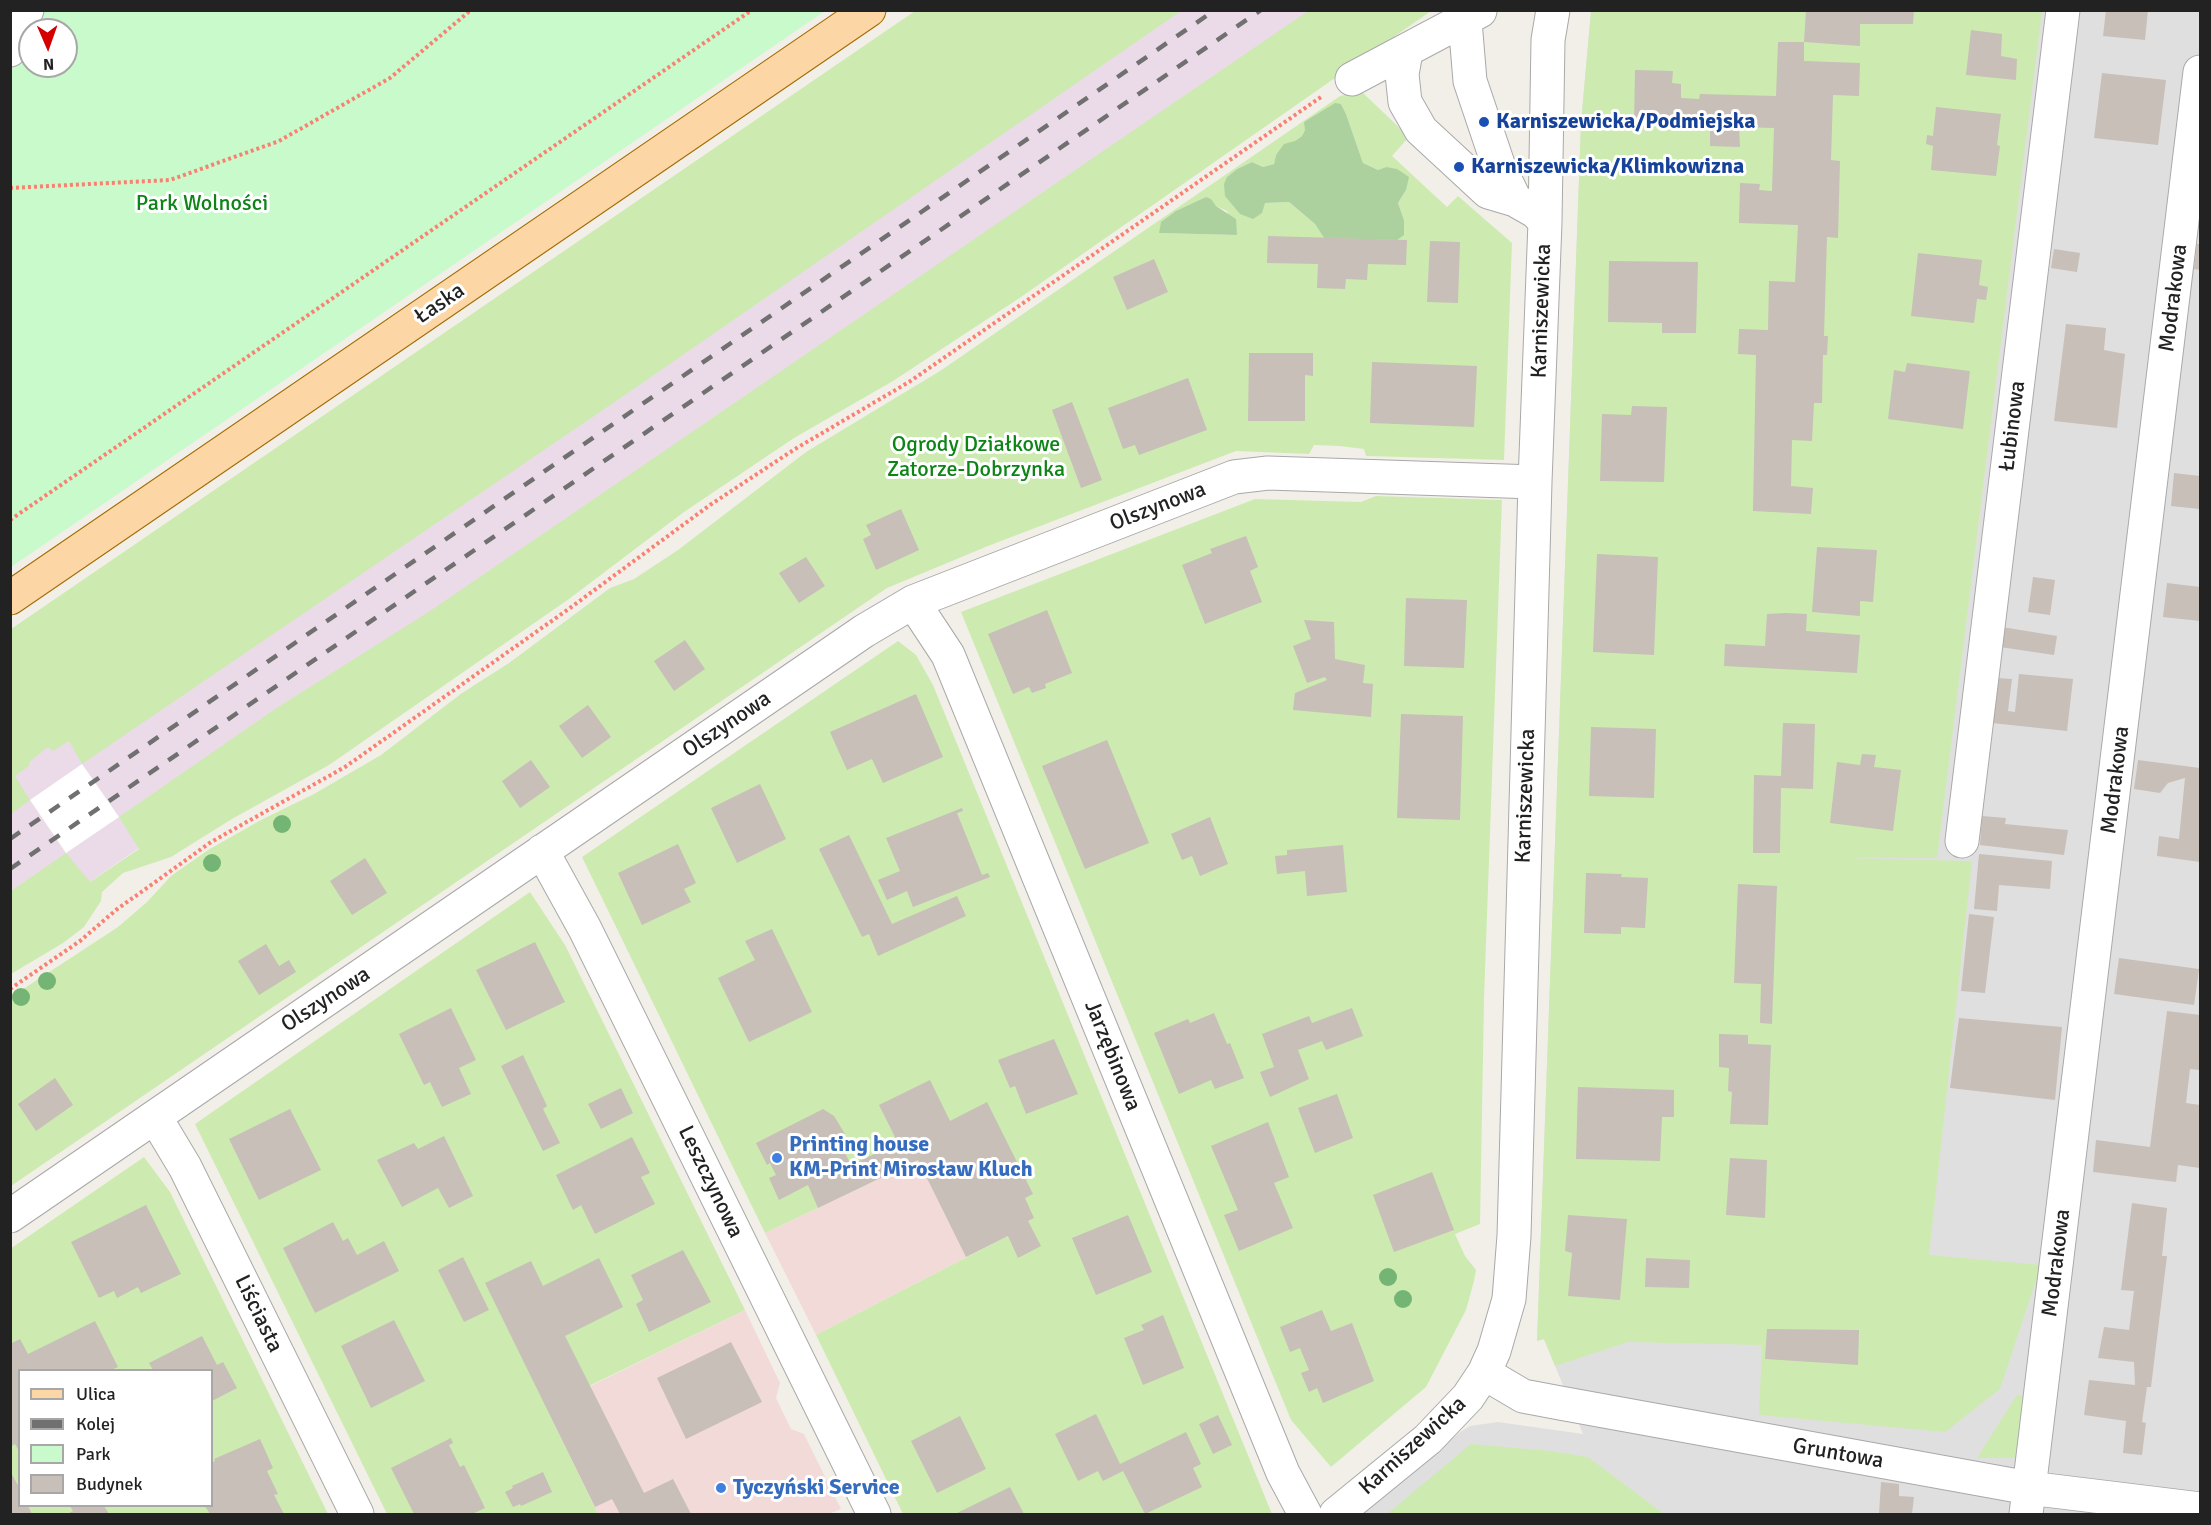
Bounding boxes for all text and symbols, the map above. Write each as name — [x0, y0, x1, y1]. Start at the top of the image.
north arrow — [18, 18, 78, 78]
text: N — [43, 54, 54, 74]
place label: Karniszewicka/Podmiejska — [1496, 109, 1756, 135]
marker: Karniszewicka/Podmiejska — [1477, 115, 1491, 129]
place label: Karniszewicka/Klimkowizna — [1471, 154, 1744, 180]
marker: Karniszewicka/Klimkowizna — [1452, 160, 1466, 174]
park label: Park Wolności — [136, 191, 268, 217]
street label: Modrakowa — [2154, 242, 2194, 354]
street label: Karniszewicka — [1526, 243, 1558, 379]
street label: Łaska — [410, 278, 470, 330]
street label: Łubinowa — [1994, 379, 2032, 473]
park label: Ogrody Działkowe Zatorze-Dobrzynka — [887, 432, 1065, 484]
street label: Olszynowa — [1106, 477, 1210, 537]
street label: Olszynowa — [678, 686, 776, 764]
street label: Modrakowa — [2096, 724, 2136, 836]
street label: Karniszewicka — [1510, 728, 1542, 864]
street label: Olszynowa — [277, 962, 375, 1038]
street label: Jarzębinowa — [1078, 997, 1146, 1115]
street label: Leszczynowa — [671, 1122, 749, 1242]
place label: Printing house KM-Print Mirosław Kluch — [789, 1132, 1033, 1184]
marker: Printing house KM-Print Mirosław Kluch — [770, 1151, 784, 1165]
street label: Modrakowa — [2037, 1207, 2077, 1319]
street label: Liściasta — [228, 1271, 288, 1357]
legend — [18, 1369, 213, 1507]
text: Ulica — [76, 1383, 116, 1405]
street label: Karniszewicka — [1354, 1391, 1472, 1501]
text: Kolej — [76, 1413, 115, 1435]
street label: Gruntowa — [1790, 1433, 1886, 1475]
text: Park — [76, 1443, 111, 1465]
text: Budynek — [76, 1473, 143, 1495]
place label: Tyczyński Service — [733, 1475, 900, 1501]
marker: Tyczyński Service — [714, 1481, 728, 1495]

